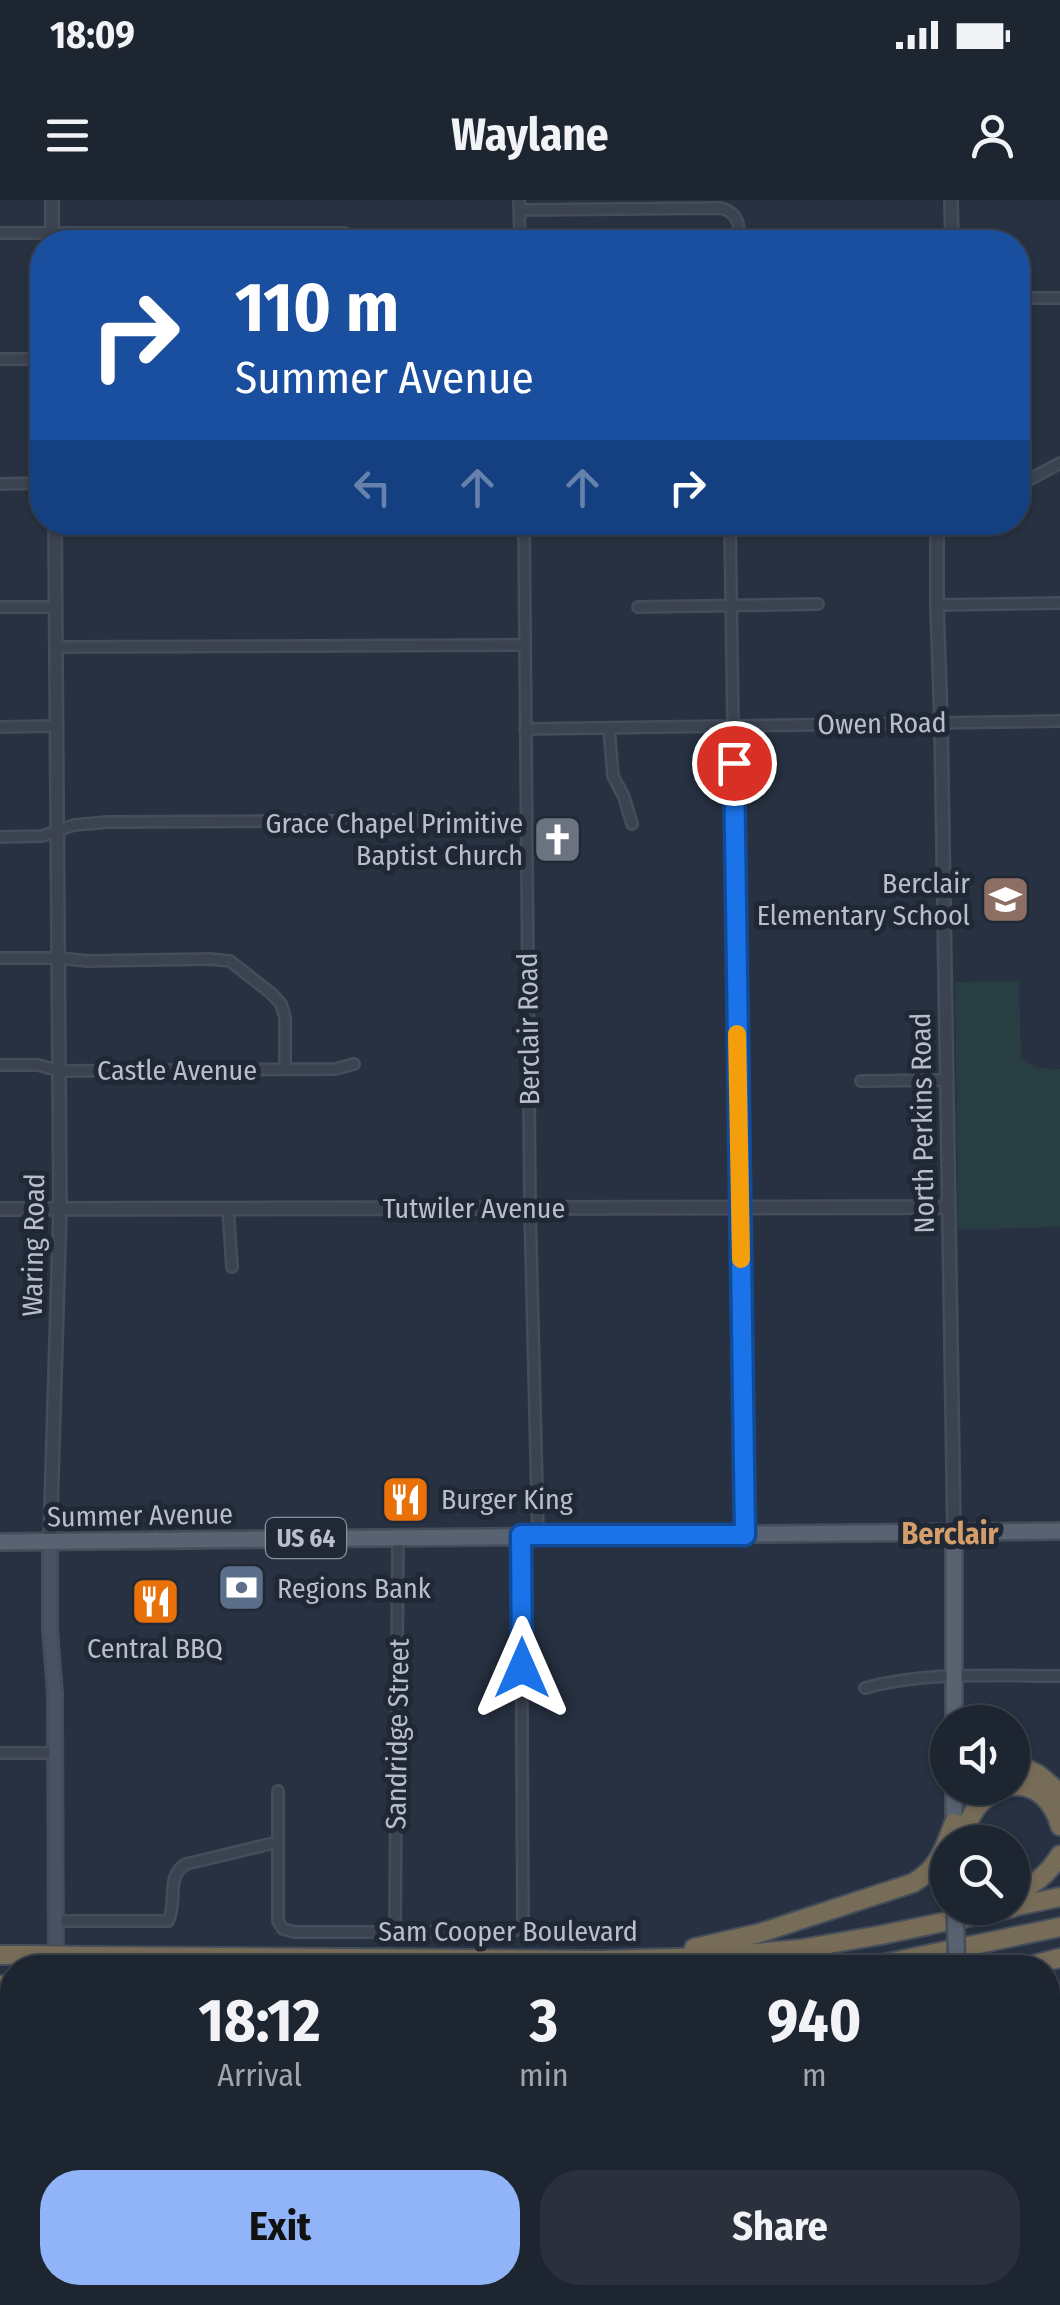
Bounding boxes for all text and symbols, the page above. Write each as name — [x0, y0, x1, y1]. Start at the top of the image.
text: 18:09 — [50, 12, 135, 58]
icon: menu — [40, 108, 95, 163]
text: Waylane — [451, 108, 609, 162]
icon: person — [965, 108, 1020, 163]
text: 110 m — [235, 266, 399, 350]
icon: right — [70, 270, 200, 400]
text: Summer Avenue — [235, 351, 534, 405]
icon: left — [345, 460, 400, 515]
icon: ahead — [450, 460, 505, 515]
icon: ahead — [555, 460, 610, 515]
icon: right — [660, 460, 715, 515]
street label: Owen Road — [817, 706, 947, 741]
pin — [692, 721, 777, 806]
icon: arrive — [707, 736, 762, 791]
place label: Grace Chapel Primitive Baptist Church — [265, 807, 523, 872]
church icon: Grace Chapel Primitive Baptist Church — [532, 813, 584, 865]
place label: Berclair Elementary School — [757, 867, 970, 932]
school or university icon: Berclair Elementary School — [979, 873, 1031, 925]
street label: Berclair Road — [511, 952, 546, 1106]
street label: North Perkins Road — [904, 1012, 941, 1234]
street label: Castle Avenue — [97, 1054, 257, 1087]
street label: Waring Road — [16, 1173, 51, 1317]
street label: Tutwiler Avenue — [383, 1192, 565, 1225]
restaurant icon: Burger King — [380, 1473, 432, 1525]
place label: Burger King — [441, 1483, 574, 1516]
street label: Summer Avenue — [47, 1497, 233, 1534]
district label: Berclair — [902, 1516, 999, 1552]
road number: US 64 — [266, 1518, 346, 1558]
bank icon: Regions Bank — [216, 1562, 268, 1614]
place label: Regions Bank — [277, 1572, 432, 1605]
restaurant icon: Central BBQ — [129, 1575, 181, 1627]
position arrow — [470, 1616, 574, 1720]
place label: Central BBQ — [87, 1632, 223, 1665]
street label: Sandridge Street — [379, 1637, 416, 1830]
map controls — [930, 1705, 1030, 1925]
button: sound — [930, 1705, 1030, 1805]
button: search — [930, 1825, 1030, 1925]
street label: Sam Cooper Boulevard — [378, 1915, 638, 1948]
text: 18:12 — [199, 1985, 321, 2057]
text: 3 — [530, 1985, 558, 2057]
text: 940 — [767, 1985, 861, 2057]
text: Arrival — [217, 2056, 302, 2094]
text: min — [519, 2056, 569, 2094]
text: m — [802, 2056, 827, 2094]
button: Exit — [40, 2170, 520, 2285]
button: Share — [540, 2170, 1020, 2285]

